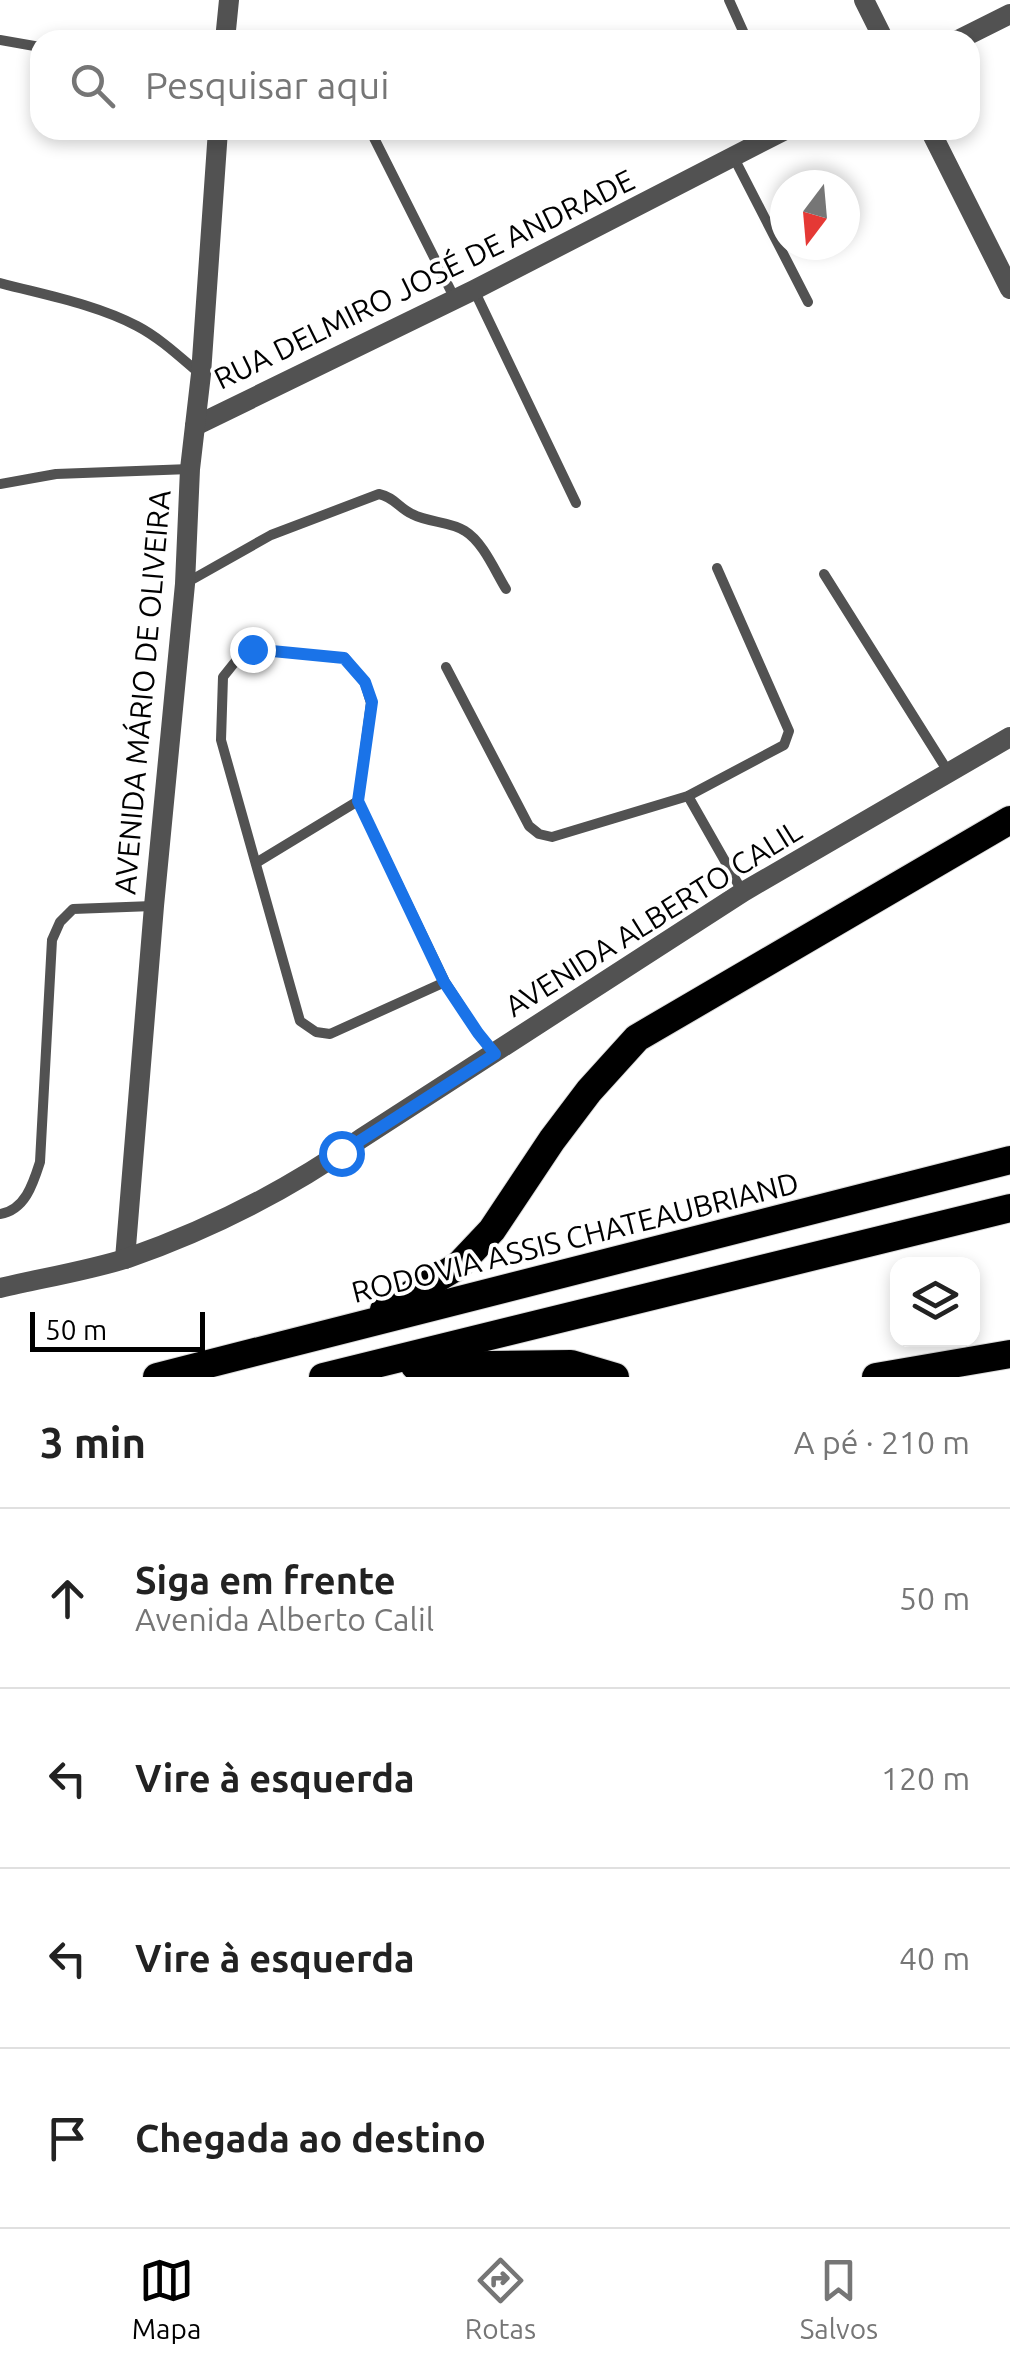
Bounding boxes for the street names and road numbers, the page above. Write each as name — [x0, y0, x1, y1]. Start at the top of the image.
street label: RUA DELMIRO JOSÉ DE ANDRADE — [208, 161, 639, 396]
street label: AVENIDA MÁRIO DE OLIVEIRA — [106, 488, 177, 896]
street label: AVENIDA ALBERTO CALIL — [499, 813, 807, 1023]
street label: RODOVIA ASSIS CHATEAUBRIAND — [348, 1165, 802, 1309]

